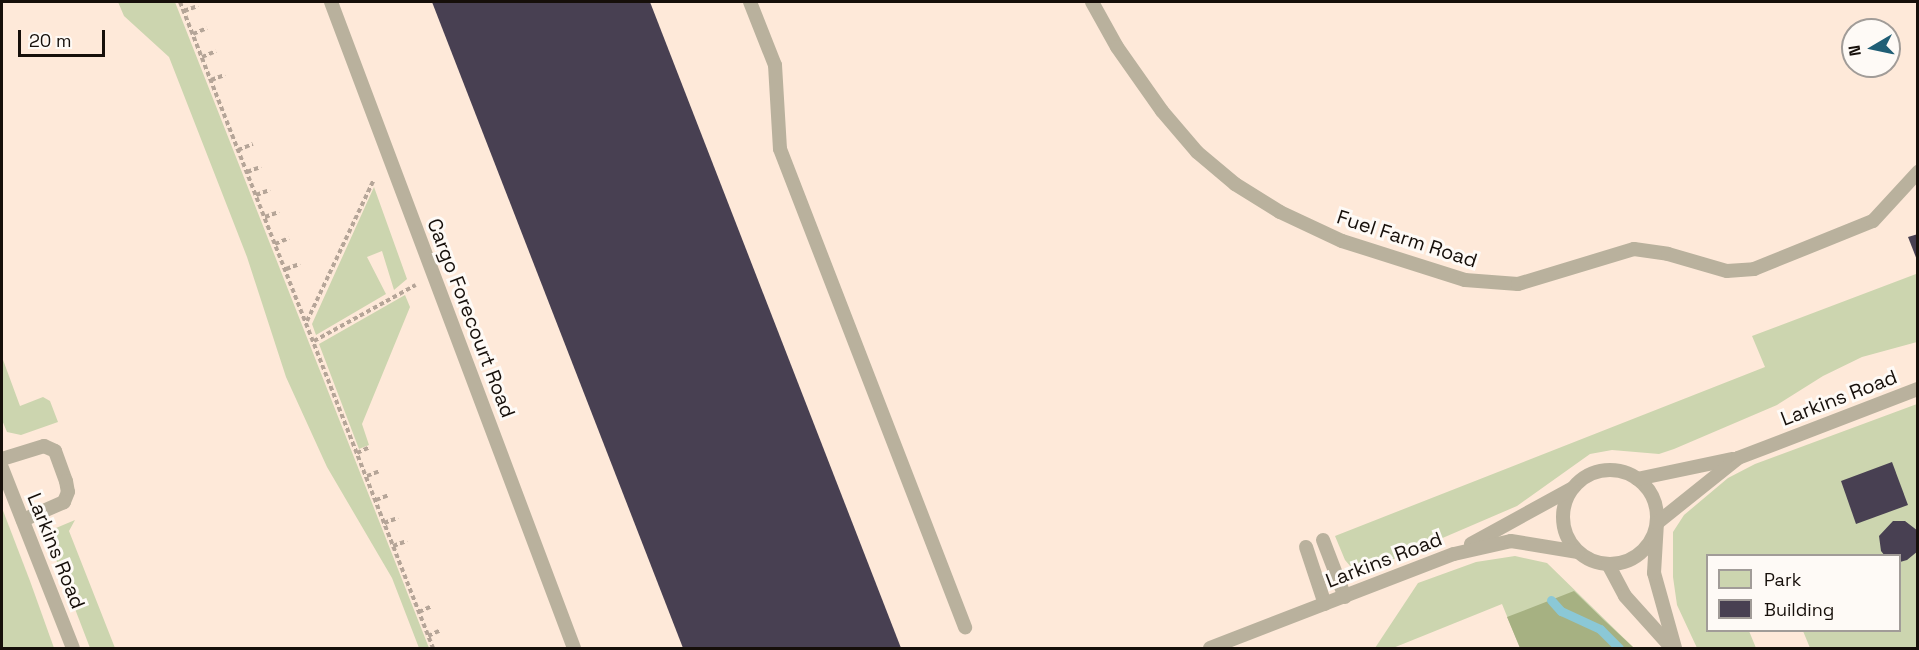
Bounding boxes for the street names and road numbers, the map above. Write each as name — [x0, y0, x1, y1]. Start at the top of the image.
street label: Fuel Farm Road — [1334, 205, 1480, 273]
street label: Cargo Forecourt Road — [422, 215, 520, 421]
street label: Larkins Road — [1777, 365, 1901, 431]
street label: Larkins Road — [22, 490, 90, 612]
street label: Larkins Road — [1322, 527, 1446, 593]

